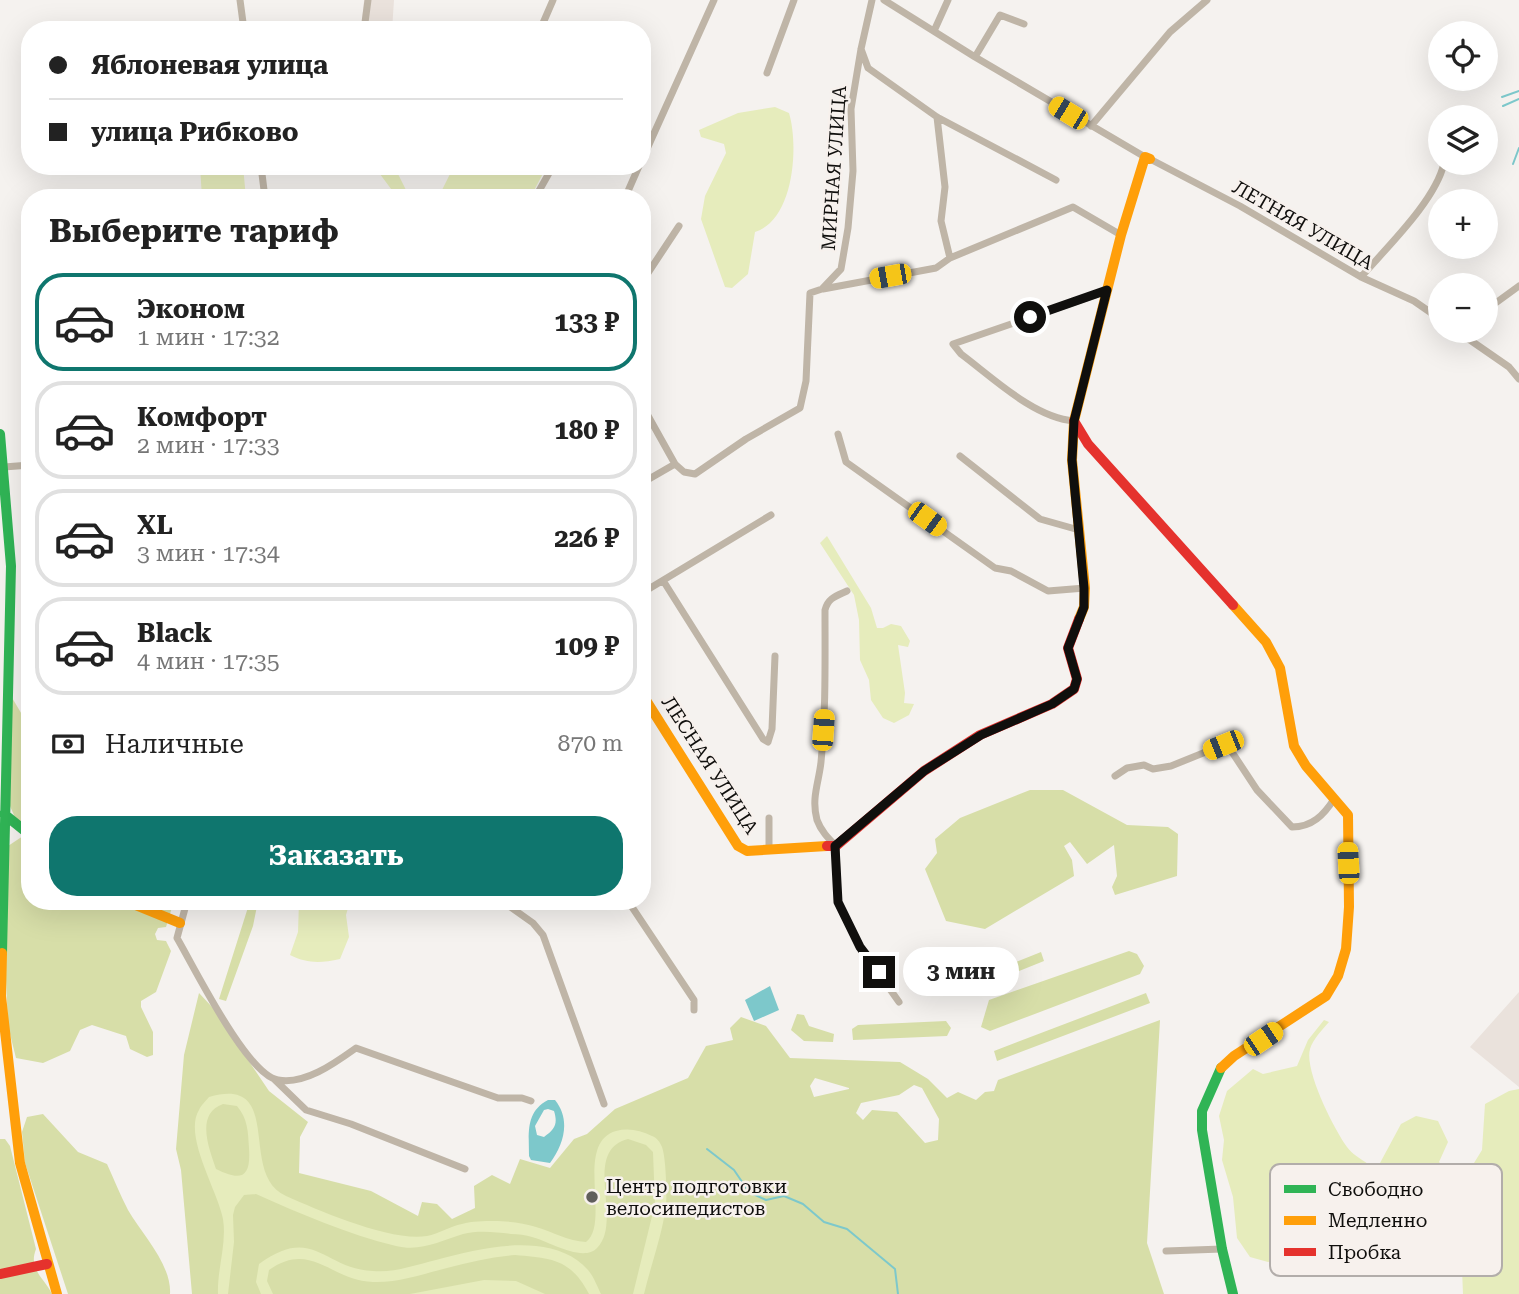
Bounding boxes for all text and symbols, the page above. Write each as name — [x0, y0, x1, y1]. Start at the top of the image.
map controls — [1428, 21, 1498, 343]
button: locate — [1428, 21, 1498, 91]
text: Яблоневая улица — [91, 50, 328, 80]
street label: МИРНАЯ УЛИЦА — [817, 84, 851, 251]
car — [1045, 93, 1092, 133]
button: layers — [1428, 105, 1498, 175]
text: улица Рибково — [91, 117, 298, 147]
street label: ЛЕТНЯЯ УЛИЦА — [1228, 175, 1378, 275]
button: + — [1428, 189, 1498, 259]
text: Выберите тариф — [49, 212, 339, 250]
car — [868, 262, 913, 290]
button: − — [1428, 273, 1498, 343]
icon: car — [53, 291, 116, 354]
text: Эконом — [137, 294, 245, 324]
route start — [1014, 301, 1046, 333]
text: 133 ₽ — [554, 307, 619, 337]
text: 1 мин · 17:32 — [137, 324, 280, 351]
icon: car — [53, 399, 116, 462]
text: Комфорт — [137, 402, 267, 432]
text: 180 ₽ — [554, 415, 619, 445]
text: 2 мин · 17:33 — [137, 432, 280, 459]
car — [904, 498, 951, 540]
icon: car — [53, 507, 116, 570]
text: XL — [137, 510, 173, 540]
text: 226 ₽ — [554, 523, 619, 553]
text: 3 мин · 17:34 — [137, 540, 280, 567]
icon: car — [53, 615, 116, 678]
text: Black — [137, 618, 212, 648]
text: 109 ₽ — [554, 631, 619, 661]
text: 4 мин · 17:35 — [137, 648, 280, 675]
street label: ЛЕСНАЯ УЛИЦА — [657, 692, 764, 839]
car — [812, 708, 835, 752]
icon: cash — [49, 725, 87, 763]
car — [1200, 727, 1247, 763]
text: Наличные — [105, 729, 244, 759]
text: 870 m — [558, 730, 623, 757]
button: Заказать — [49, 816, 623, 896]
car — [1337, 841, 1360, 885]
callout: 3 мин — [903, 948, 1019, 996]
route end — [863, 956, 895, 988]
text: 3 мин — [927, 958, 995, 985]
car — [1240, 1019, 1287, 1059]
legend — [1270, 1164, 1502, 1276]
place label: Центр подготовки велосипедистов — [606, 1175, 787, 1220]
text: Свободно — [1328, 1178, 1423, 1201]
marker: Центр подготовки велосипедистов — [584, 1189, 600, 1205]
text: Медленно — [1328, 1209, 1427, 1232]
text: Пробка — [1328, 1241, 1402, 1264]

